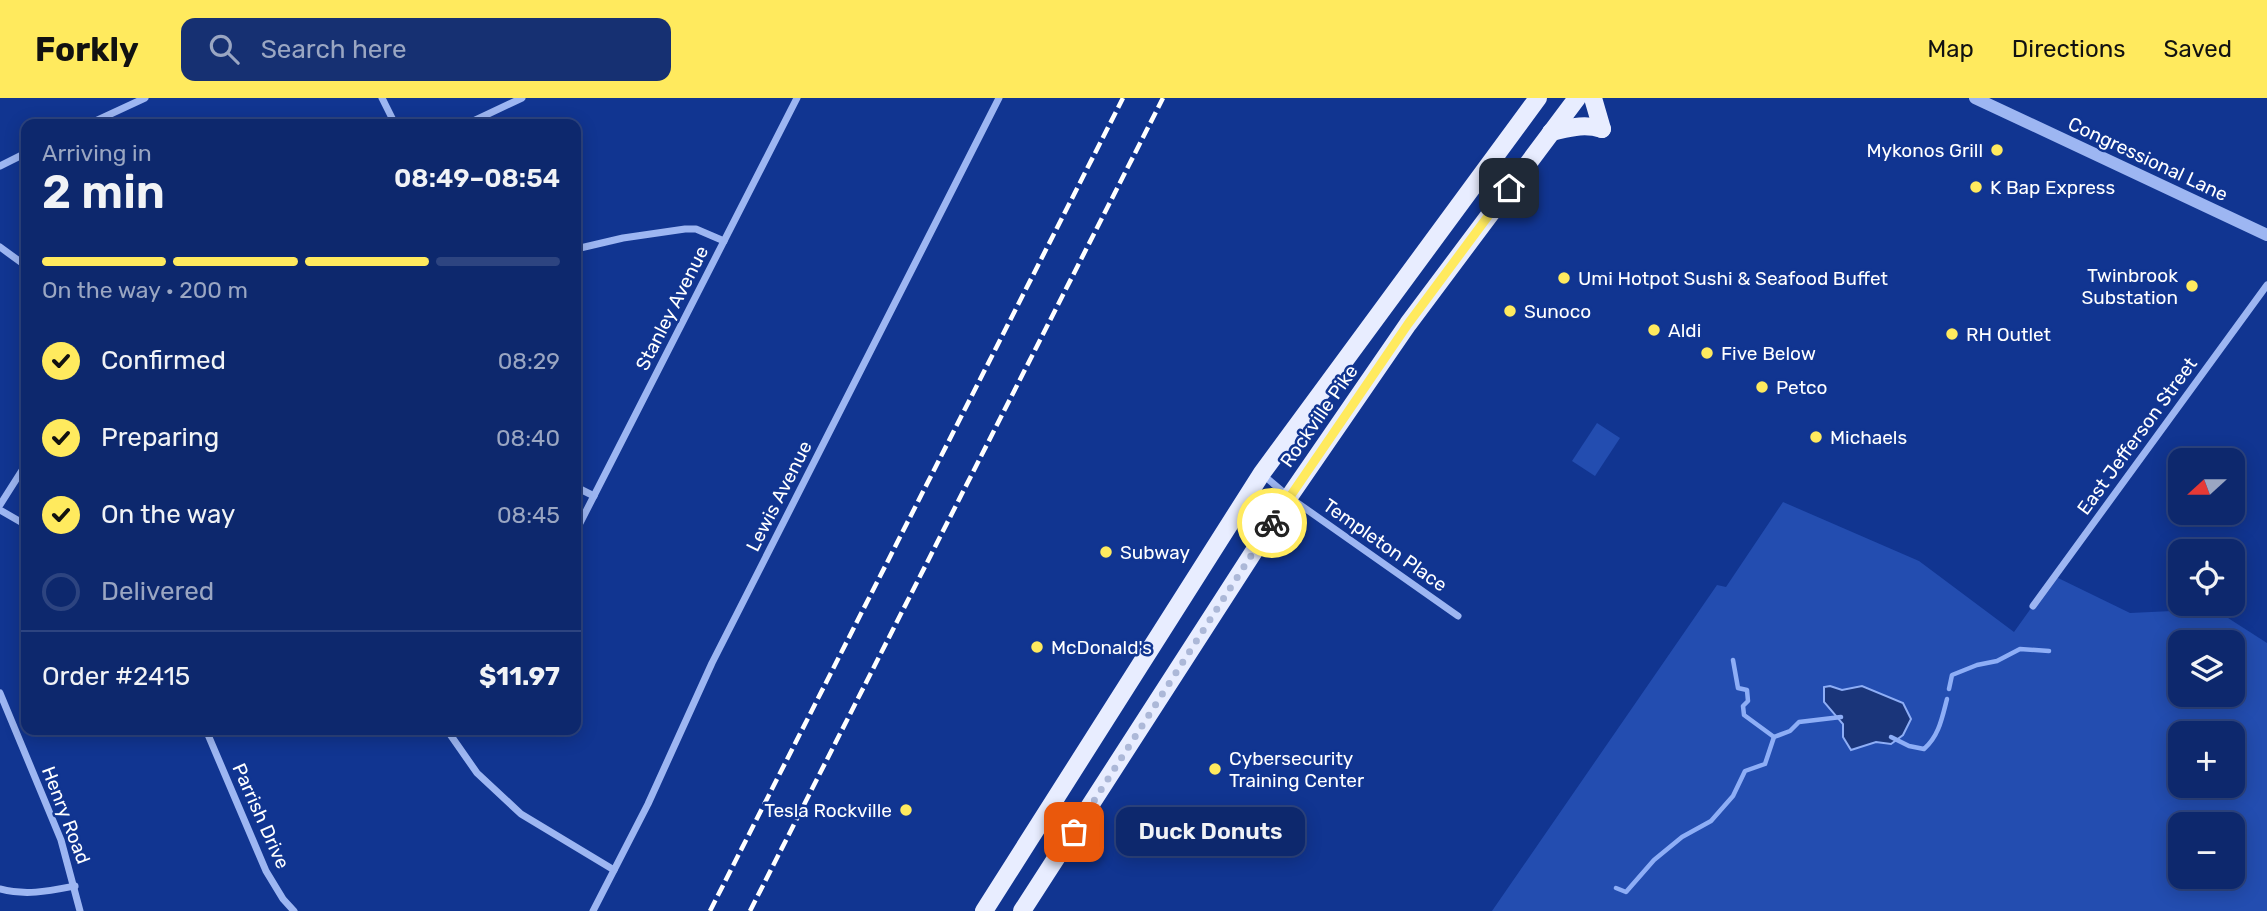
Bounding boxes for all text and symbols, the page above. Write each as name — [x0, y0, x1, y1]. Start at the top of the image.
search box — [181, 18, 671, 81]
text: Forkly — [35, 30, 139, 69]
icon: search — [205, 30, 243, 68]
text: Search here — [261, 34, 407, 65]
text: Map — [1927, 35, 1974, 63]
text: Directions — [2012, 35, 2125, 63]
text: Saved — [2163, 35, 2232, 63]
street label: Congressional Lane — [2064, 112, 2232, 206]
text: Arriving in — [42, 139, 152, 167]
place label: Mykonos Grill — [1866, 139, 1983, 162]
marker: Mykonos Grill — [1989, 142, 2005, 158]
pin — [1479, 158, 1539, 218]
text: 08:49–08:54 — [394, 163, 560, 194]
text: 2 min — [42, 165, 165, 220]
icon: home — [1490, 169, 1528, 207]
place label: K Bap Express — [1990, 176, 2115, 199]
marker: K Bap Express — [1968, 179, 1984, 195]
street label: Stanley Avenue — [631, 242, 713, 374]
place label: Twinbrook Substation — [2081, 264, 2178, 309]
place label: Umi Hotpot Sushi & Seafood Buffet — [1578, 267, 1889, 290]
marker: Umi Hotpot Sushi & Seafood Buffet — [1556, 270, 1572, 286]
text: On the way · 200 m — [42, 276, 248, 304]
marker: Twinbrook Substation — [2184, 278, 2200, 294]
place label: Sunoco — [1524, 300, 1591, 323]
marker: Sunoco — [1502, 303, 1518, 319]
place label: Aldi — [1668, 319, 1701, 342]
marker: Aldi — [1646, 322, 1662, 338]
place label: RH Outlet — [1966, 323, 2052, 346]
marker: RH Outlet — [1944, 326, 1960, 342]
icon: check — [42, 342, 80, 380]
place label: Five Below — [1721, 342, 1816, 365]
text: Confirmed — [101, 345, 226, 376]
marker: Five Below — [1699, 345, 1715, 361]
text: 08:29 — [498, 347, 560, 375]
street label: East Jefferson Street — [2072, 352, 2202, 519]
street label: Rockville Pike — [1275, 360, 1363, 472]
place label: Petco — [1776, 376, 1827, 399]
marker: Petco — [1754, 379, 1770, 395]
icon: check — [42, 419, 80, 457]
text: Preparing — [101, 422, 219, 453]
text: 08:40 — [496, 424, 560, 452]
place label: Michaels — [1830, 426, 1907, 449]
marker: Michaels — [1808, 429, 1824, 445]
street label: Lewis Avenue — [741, 437, 817, 555]
north arrow — [2168, 448, 2245, 525]
map controls — [2168, 448, 2245, 889]
courier — [1237, 488, 1307, 558]
street label: Templeton Place — [1319, 494, 1451, 596]
icon: check — [42, 496, 80, 534]
text: On the way — [101, 499, 235, 530]
text: 08:45 — [497, 501, 560, 529]
icon: bike — [1253, 504, 1291, 542]
button: locate — [2168, 539, 2245, 616]
place label: Subway — [1120, 541, 1190, 564]
marker: Subway — [1098, 544, 1114, 560]
text: Delivered — [101, 576, 214, 607]
button: layers — [2168, 630, 2245, 707]
place label: McDonald's — [1051, 636, 1152, 659]
marker: McDonald's — [1029, 639, 1045, 655]
text: Order #2415 — [42, 661, 190, 692]
text: $11.97 — [479, 661, 560, 692]
button: + — [2168, 721, 2245, 798]
place label: Cybersecurity Training Center — [1229, 747, 1365, 792]
street label: Parrish Drive — [227, 760, 295, 872]
marker: Cybersecurity Training Center — [1207, 761, 1223, 777]
street label: Henry Road — [37, 763, 95, 867]
place label: Tesla Rockville — [764, 799, 892, 822]
marker: Tesla Rockville — [898, 802, 914, 818]
pin — [1044, 802, 1104, 862]
callout: Duck Donuts — [1116, 808, 1305, 856]
button: − — [2168, 812, 2245, 889]
icon: bag — [1055, 813, 1093, 851]
text: Duck Donuts — [1138, 817, 1283, 845]

